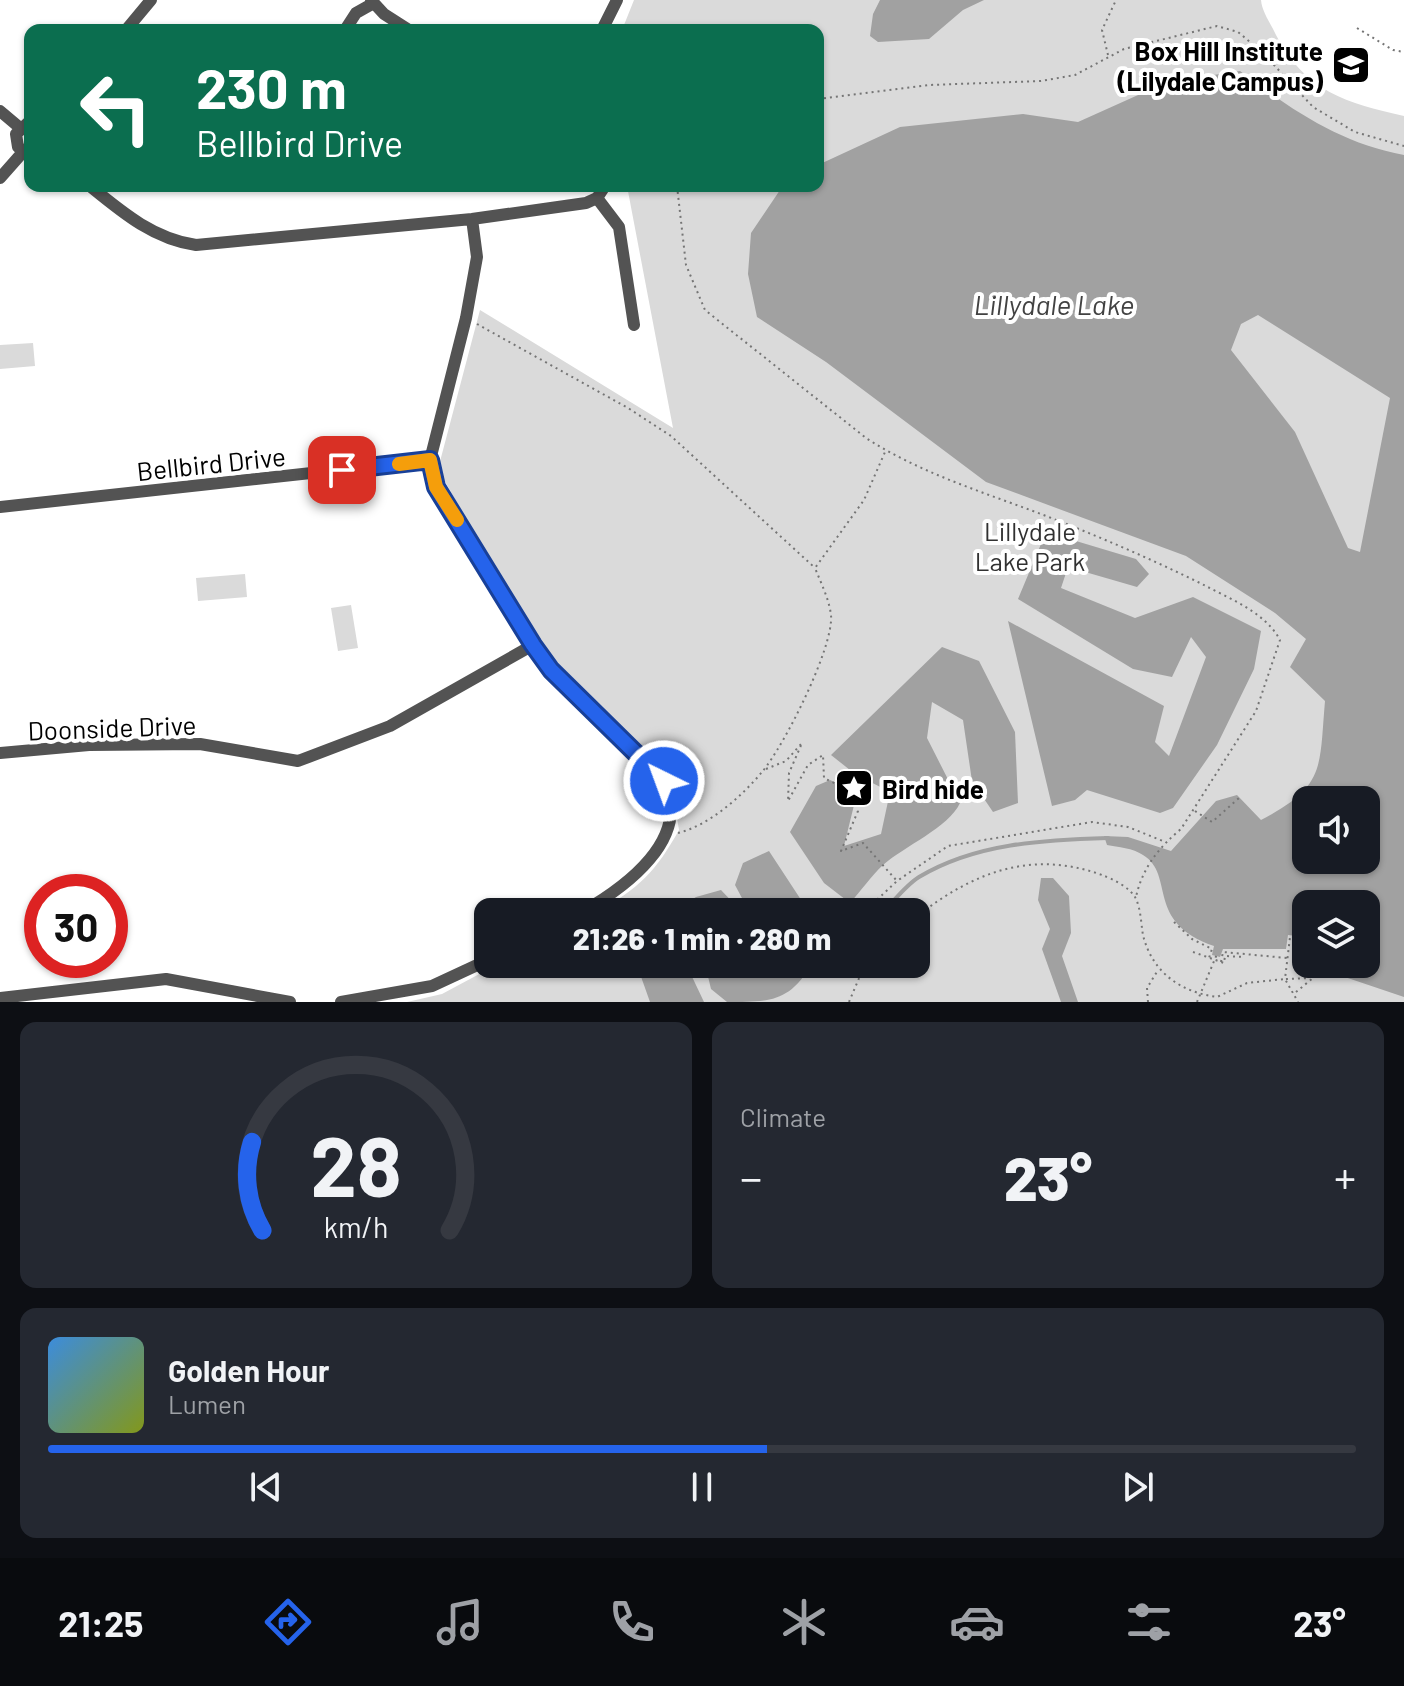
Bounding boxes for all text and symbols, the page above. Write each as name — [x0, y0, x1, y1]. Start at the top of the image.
place label: Box Hill Institute (Lilydale Campus) — [1117, 35, 1324, 96]
school or university icon: Box Hill Institute (Lilydale Campus) — [1330, 44, 1372, 86]
text: 230 m — [196, 53, 347, 120]
icon: left — [64, 56, 168, 160]
text: Bellbird Drive — [196, 121, 403, 164]
water label: Lillydale Lake — [974, 287, 1134, 321]
pin — [308, 436, 376, 504]
street label: Bellbird Drive — [135, 440, 287, 486]
icon: arrive — [320, 448, 364, 492]
park label: Lillydale Lake Park — [975, 515, 1085, 576]
street label: Doonside Drive — [27, 709, 197, 745]
position arrow — [622, 739, 706, 823]
place icon: Bird hide — [833, 767, 875, 809]
place label: Bird hide — [882, 773, 984, 804]
map controls — [1292, 786, 1380, 978]
button: sound — [1292, 786, 1380, 874]
speed limit sign: 30 — [24, 874, 128, 978]
button: layers — [1292, 890, 1380, 978]
text: 21:26 · 1 min · 280 m — [573, 920, 831, 956]
text: Climate — [740, 1101, 826, 1132]
text: 28 — [310, 1114, 402, 1214]
text: 23° — [1004, 1141, 1092, 1213]
text: − — [740, 1150, 762, 1203]
text: + — [1334, 1150, 1356, 1203]
text: km/h — [324, 1209, 388, 1244]
text: Golden Hour — [168, 1352, 330, 1388]
text: Lumen — [168, 1388, 246, 1419]
icon: previous — [244, 1465, 288, 1509]
icon: pause — [680, 1465, 724, 1509]
icon: next — [1116, 1465, 1160, 1509]
icon: directions — [260, 1594, 316, 1650]
icon: music — [432, 1594, 488, 1650]
icon: phone — [604, 1594, 660, 1650]
icon: climate — [776, 1594, 832, 1650]
icon: car — [949, 1594, 1005, 1650]
icon: filters — [1121, 1594, 1177, 1650]
text: 21:25 — [58, 1601, 143, 1644]
text: 23° — [1293, 1601, 1346, 1644]

